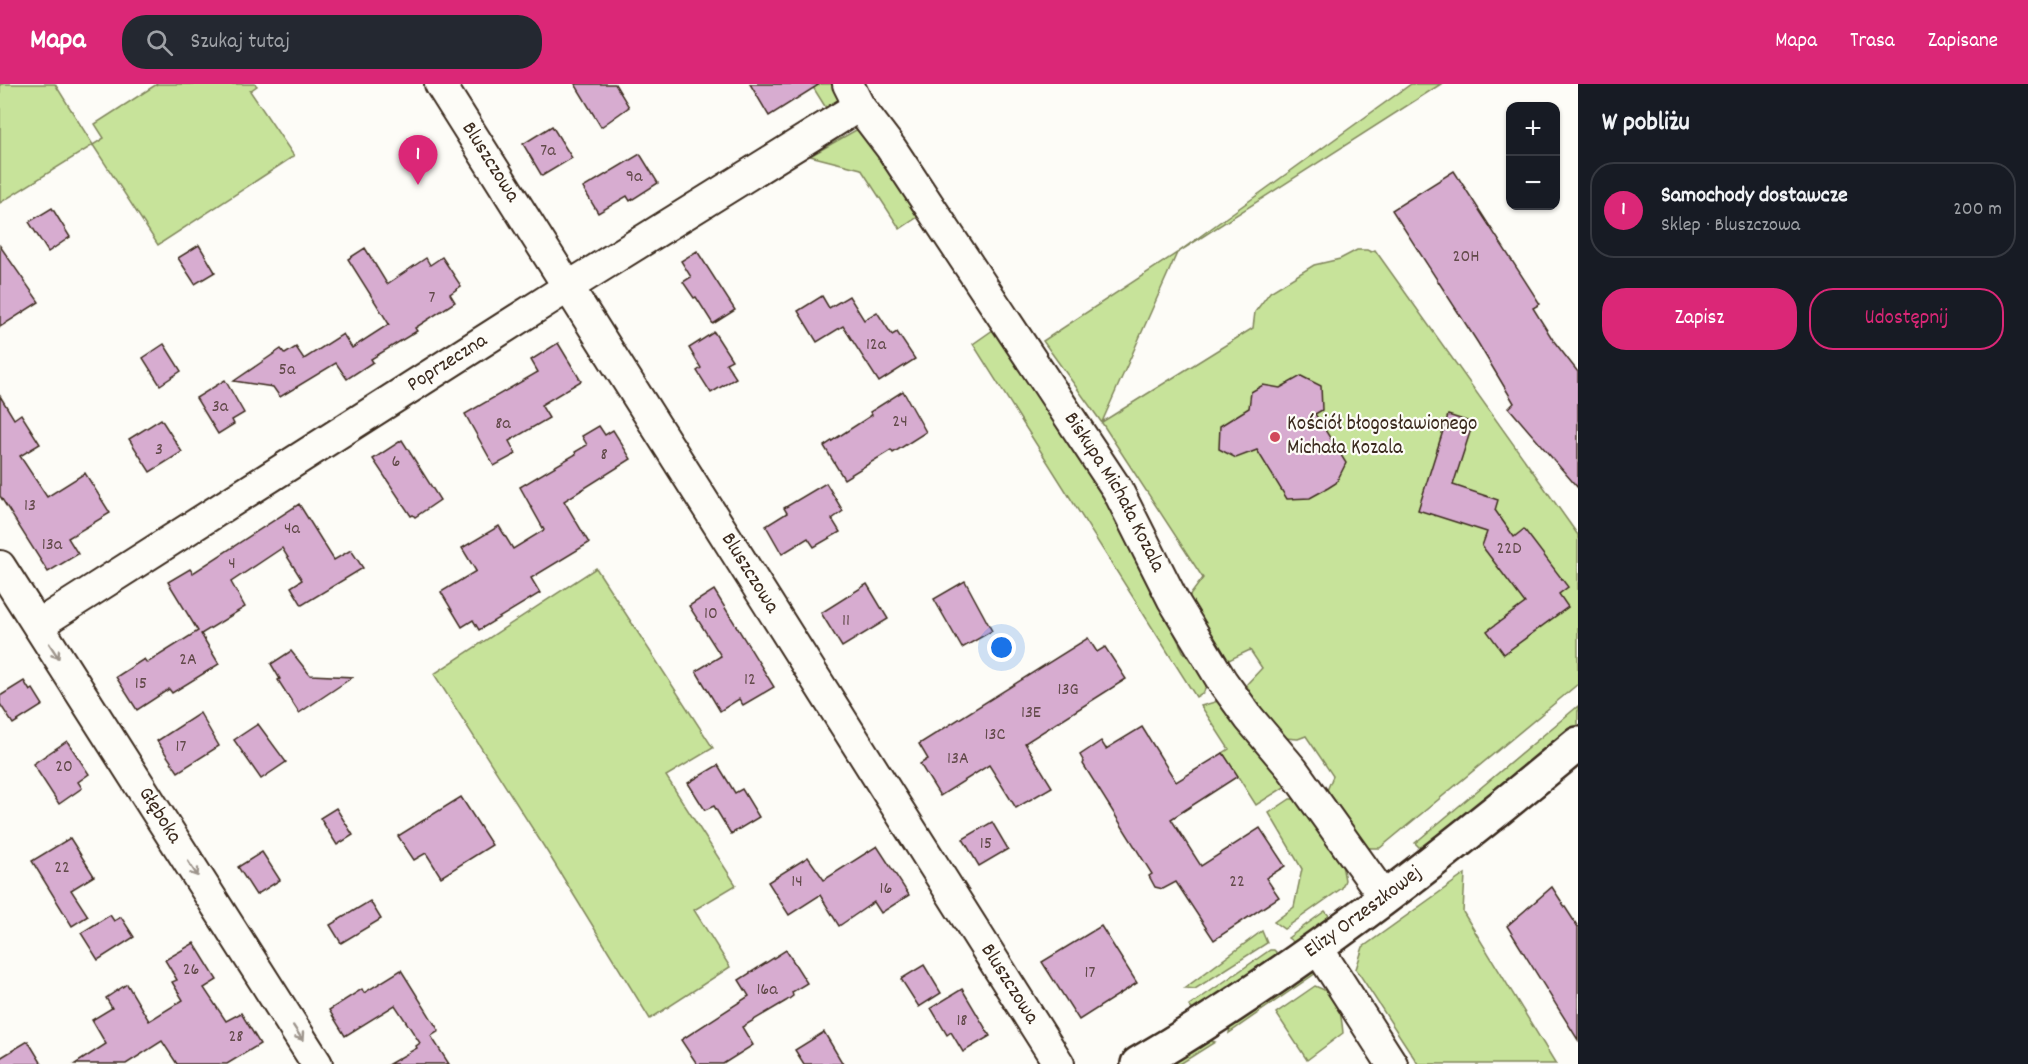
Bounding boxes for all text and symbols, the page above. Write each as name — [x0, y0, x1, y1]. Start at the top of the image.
search box — [122, 15, 542, 69]
text: Mapa — [30, 22, 86, 62]
icon: search — [143, 26, 176, 59]
text: Szukaj tutaj — [191, 27, 290, 58]
text: Mapa — [1775, 27, 1817, 57]
text: Trasa — [1850, 27, 1895, 57]
text: Zapisane — [1928, 27, 1998, 57]
map controls — [1506, 102, 1560, 210]
button: + — [1506, 102, 1560, 156]
text: W pobliżu — [1602, 105, 1690, 142]
street label: Bluszczowa — [453, 117, 527, 210]
pin: 1 — [398, 135, 438, 185]
house number: 7a — [540, 139, 556, 164]
button: − — [1506, 156, 1560, 210]
house number: 9a — [626, 165, 643, 190]
text: Samochody dostawcze — [1661, 181, 1848, 212]
text: 1 — [1621, 196, 1626, 224]
text: 200 m — [1953, 196, 2002, 224]
text: Sklep · Bluszczowa — [1661, 212, 1800, 240]
house number: 20H — [1453, 245, 1479, 270]
house number: 7 — [429, 286, 436, 311]
button: Zapisz — [1602, 288, 1797, 350]
button: Udostępnij — [1809, 288, 2004, 350]
street label: Poprzeczna — [402, 326, 495, 400]
house number: 12a — [866, 333, 887, 358]
house number: 5a — [279, 358, 296, 383]
house number: 3a — [212, 395, 229, 420]
street label: Biskupa Michała Kozala — [1055, 407, 1172, 579]
house number: 24 — [892, 410, 908, 435]
place label: Kościół błogosławionego Michała Kozala — [1287, 410, 1477, 464]
house number: 8a — [495, 412, 511, 437]
marker: Kościół błogosławionego Michała Kozala — [1268, 430, 1282, 444]
house number: 3 — [155, 438, 163, 463]
house number: 8 — [600, 443, 608, 468]
house number: 6 — [392, 450, 400, 475]
house number: 13 — [24, 494, 36, 519]
house number: 4a — [284, 517, 301, 542]
street label: Bluszczowa — [712, 527, 787, 621]
house number: 13a — [42, 533, 63, 558]
house number: 22D — [1496, 537, 1522, 562]
house number: 4 — [228, 552, 236, 577]
house number: 10 — [704, 602, 718, 627]
house number: 11 — [842, 609, 850, 634]
your location — [987, 633, 1016, 662]
one-way arrow — [48, 642, 60, 659]
house number: 2A — [179, 648, 197, 673]
house number: 12 — [744, 668, 756, 693]
house number: 15 — [135, 672, 147, 697]
house number: 13G — [1057, 678, 1079, 703]
house number: 13E — [1021, 701, 1041, 726]
house number: 13C — [985, 723, 1006, 748]
house number: 17 — [176, 735, 187, 760]
house number: 13A — [947, 747, 969, 772]
house number: 20 — [55, 755, 73, 780]
street label: Głęboka — [130, 781, 189, 851]
house number: 15 — [980, 832, 992, 857]
house number: 22 — [54, 856, 70, 881]
street label: Elizy Orzeszkowej — [1299, 859, 1429, 966]
one-way arrow — [186, 860, 199, 877]
house number: 14 — [791, 870, 803, 895]
house number: 22 — [1229, 870, 1245, 895]
house number: 16 — [880, 877, 892, 902]
street label: Bluszczowa — [972, 938, 1046, 1031]
house number: 26 — [183, 958, 199, 983]
house number: 17 — [1085, 961, 1096, 986]
house number: 16a — [756, 978, 778, 1003]
house number: 18 — [956, 1009, 968, 1034]
one-way arrow — [292, 1024, 304, 1041]
house number: 28 — [228, 1025, 244, 1050]

